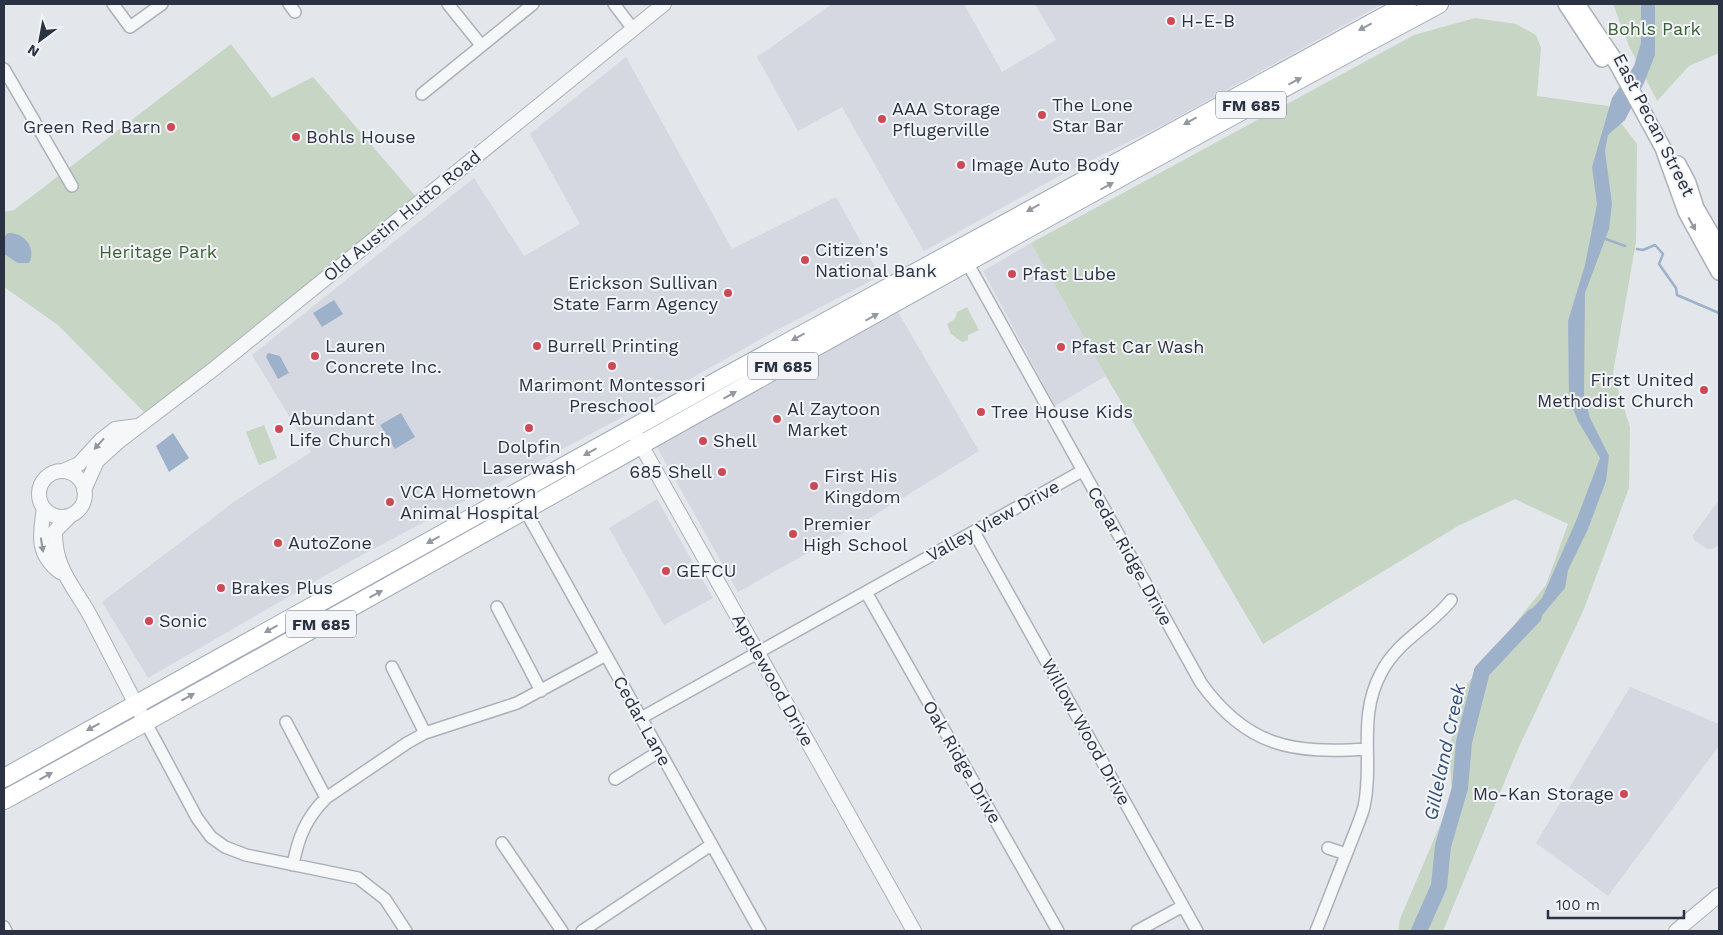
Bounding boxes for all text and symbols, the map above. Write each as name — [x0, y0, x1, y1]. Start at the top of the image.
place label: H-E-B — [1181, 10, 1235, 31]
north arrow — [15, 15, 65, 65]
marker: H-E-B — [1165, 15, 1177, 27]
park label: Bohls Park — [1607, 18, 1701, 39]
one-way arrow — [1357, 23, 1372, 31]
text: N — [24, 41, 42, 61]
street label: East Pecan Street — [1609, 50, 1700, 200]
one-way arrow — [1288, 77, 1302, 85]
road number: FM 685 — [1216, 92, 1286, 118]
place label: The Lone Star Bar — [1052, 94, 1133, 136]
place label: AAA Storage Pflugerville — [892, 98, 1000, 140]
marker: The Lone Star Bar — [1036, 109, 1048, 121]
marker: AAA Storage Pflugerville — [876, 113, 888, 125]
place label: Green Red Barn — [23, 116, 161, 137]
one-way arrow — [1183, 117, 1198, 125]
marker: Green Red Barn — [165, 121, 177, 133]
place label: Bohls House — [306, 126, 416, 147]
marker: Bohls House — [290, 131, 302, 143]
street label: Old Austin Hutto Road — [319, 146, 485, 286]
place label: Image Auto Body — [971, 154, 1120, 175]
marker: Image Auto Body — [955, 159, 967, 171]
one-way arrow — [1101, 181, 1114, 190]
one-way arrow — [1025, 204, 1040, 212]
one-way arrow — [1688, 217, 1696, 231]
place label: Citizen's National Bank — [815, 239, 937, 281]
park label: Heritage Park — [99, 241, 217, 262]
marker: Citizen's National Bank — [799, 254, 811, 266]
place label: Pfast Lube — [1022, 263, 1116, 284]
marker: Pfast Lube — [1006, 268, 1018, 280]
place label: Erickson Sullivan State Farm Agency — [553, 272, 719, 314]
marker: Erickson Sullivan State Farm Agency — [722, 287, 734, 299]
one-way arrow — [865, 312, 879, 321]
one-way arrow — [791, 333, 805, 342]
place label: Lauren Concrete Inc. — [325, 335, 442, 377]
place label: Burrell Printing — [547, 335, 679, 356]
place label: Pfast Car Wash — [1071, 336, 1204, 357]
marker: Burrell Printing — [531, 340, 543, 352]
marker: Pfast Car Wash — [1055, 341, 1067, 353]
marker: Lauren Concrete Inc. — [309, 350, 321, 362]
road number: FM 685 — [748, 352, 818, 380]
marker: Marimont Montessori Preschool — [606, 360, 618, 372]
place label: First United Methodist Church — [1537, 369, 1694, 411]
place label: Marimont Montessori Preschool — [518, 374, 706, 416]
marker: First United Methodist Church — [1698, 384, 1710, 396]
one-way arrow — [722, 391, 737, 399]
place label: Al Zaytoon Market — [787, 398, 880, 440]
place label: Tree House Kids — [991, 401, 1133, 422]
marker: Tree House Kids — [975, 406, 987, 418]
place label: Abundant Life Church — [289, 408, 391, 450]
marker: Al Zaytoon Market — [771, 413, 783, 425]
marker: Dolpfin Laserwash — [523, 422, 535, 434]
marker: Abundant Life Church — [273, 423, 285, 435]
place label: Shell — [713, 430, 758, 451]
marker: Shell — [697, 435, 709, 447]
place label: Dolpfin Laserwash — [482, 436, 576, 478]
one-way arrow — [93, 437, 104, 450]
one-way arrow — [583, 448, 596, 457]
place label: 685 Shell — [629, 461, 712, 482]
place label: First His Kingdom — [824, 465, 901, 507]
marker: 685 Shell — [716, 466, 728, 478]
street label: Valley View Drive — [923, 475, 1063, 566]
marker: First His Kingdom — [808, 480, 820, 492]
place label: VCA Hometown Animal Hospital — [400, 481, 539, 523]
street label: Cedar Ridge Drive — [1083, 482, 1177, 629]
marker: VCA Hometown Animal Hospital — [384, 496, 396, 508]
place label: Premier High School — [803, 513, 908, 555]
marker: Premier High School — [787, 528, 799, 540]
place label: AutoZone — [288, 532, 372, 553]
one-way arrow — [425, 536, 440, 544]
one-way arrow — [38, 537, 46, 553]
marker: AutoZone — [272, 537, 284, 549]
place label: GEFCU — [676, 560, 736, 581]
marker: GEFCU — [660, 565, 672, 577]
place label: Brakes Plus — [231, 577, 333, 598]
marker: Brakes Plus — [215, 582, 227, 594]
one-way arrow — [369, 590, 384, 598]
place label: Sonic — [159, 610, 207, 631]
road number: FM 685 — [286, 610, 356, 638]
street label: Applewood Drive — [728, 610, 819, 750]
marker: Sonic — [143, 615, 155, 627]
one-way arrow — [264, 625, 278, 633]
street label: Willow Wood Drive — [1037, 655, 1135, 809]
street label: Cedar Lane — [609, 672, 676, 769]
water label: Gilleland Creek — [1419, 681, 1470, 823]
one-way arrow — [181, 693, 194, 702]
street label: Oak Ridge Drive — [919, 697, 1006, 827]
one-way arrow — [87, 723, 100, 732]
one-way arrow — [39, 772, 54, 780]
place label: Mo-Kan Storage — [1473, 783, 1614, 804]
marker: Mo-Kan Storage — [1618, 788, 1630, 800]
scale bar — [1548, 888, 1684, 920]
text: 100 m — [1556, 896, 1600, 914]

